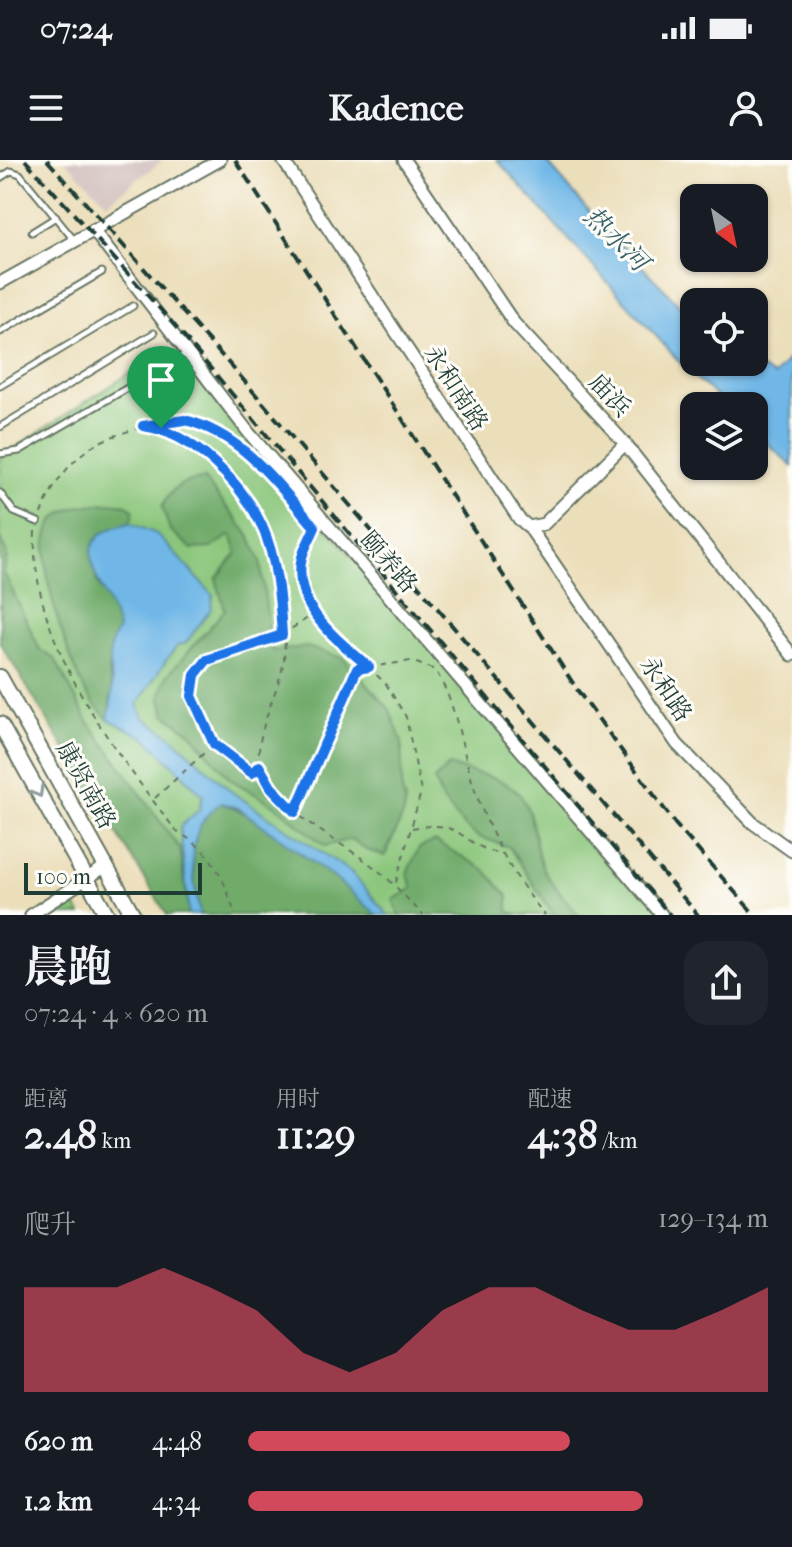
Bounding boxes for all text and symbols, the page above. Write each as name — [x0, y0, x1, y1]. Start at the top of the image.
text: 07:24 — [40, 11, 111, 46]
icon: menu — [24, 86, 68, 130]
icon: person — [724, 86, 768, 130]
text: Kadence — [328, 87, 464, 129]
north arrow — [680, 184, 768, 272]
map controls — [680, 184, 768, 480]
water label: 热水河 — [577, 200, 657, 280]
button: locate — [680, 288, 768, 376]
street label: 永和南路 — [418, 340, 494, 436]
pin — [127, 346, 195, 428]
icon: arrive — [139, 358, 183, 402]
street label: 庙浜 — [583, 368, 637, 422]
button: layers — [680, 392, 768, 480]
street label: 颐养路 — [355, 526, 423, 598]
street label: 永和路 — [634, 651, 698, 727]
street label: 康贤南路 — [50, 736, 122, 834]
one-way arrow — [28, 783, 44, 798]
scale bar — [24, 859, 202, 895]
text: 100 m — [36, 864, 91, 890]
button: share — [684, 941, 768, 1025]
text: 晨跑 — [24, 942, 112, 993]
text: 07:24 · 4 × 620 m — [24, 998, 208, 1029]
text: 距离 — [24, 1086, 68, 1112]
text: 用时 — [276, 1086, 320, 1112]
text: 配速 — [528, 1086, 572, 1112]
text: 2.48 — [24, 1112, 97, 1158]
text: 11:29 — [276, 1112, 356, 1158]
text: 4:38 — [528, 1112, 598, 1158]
text: km — [97, 1128, 131, 1154]
text: /km — [598, 1128, 638, 1154]
text: 129–134 m — [658, 1203, 768, 1234]
text: 爬升 — [24, 1209, 76, 1240]
text: 620 m — [24, 1426, 93, 1457]
text: 4:48 — [152, 1426, 202, 1457]
text: 1.2 km — [24, 1486, 92, 1517]
text: 4:34 — [152, 1486, 200, 1517]

